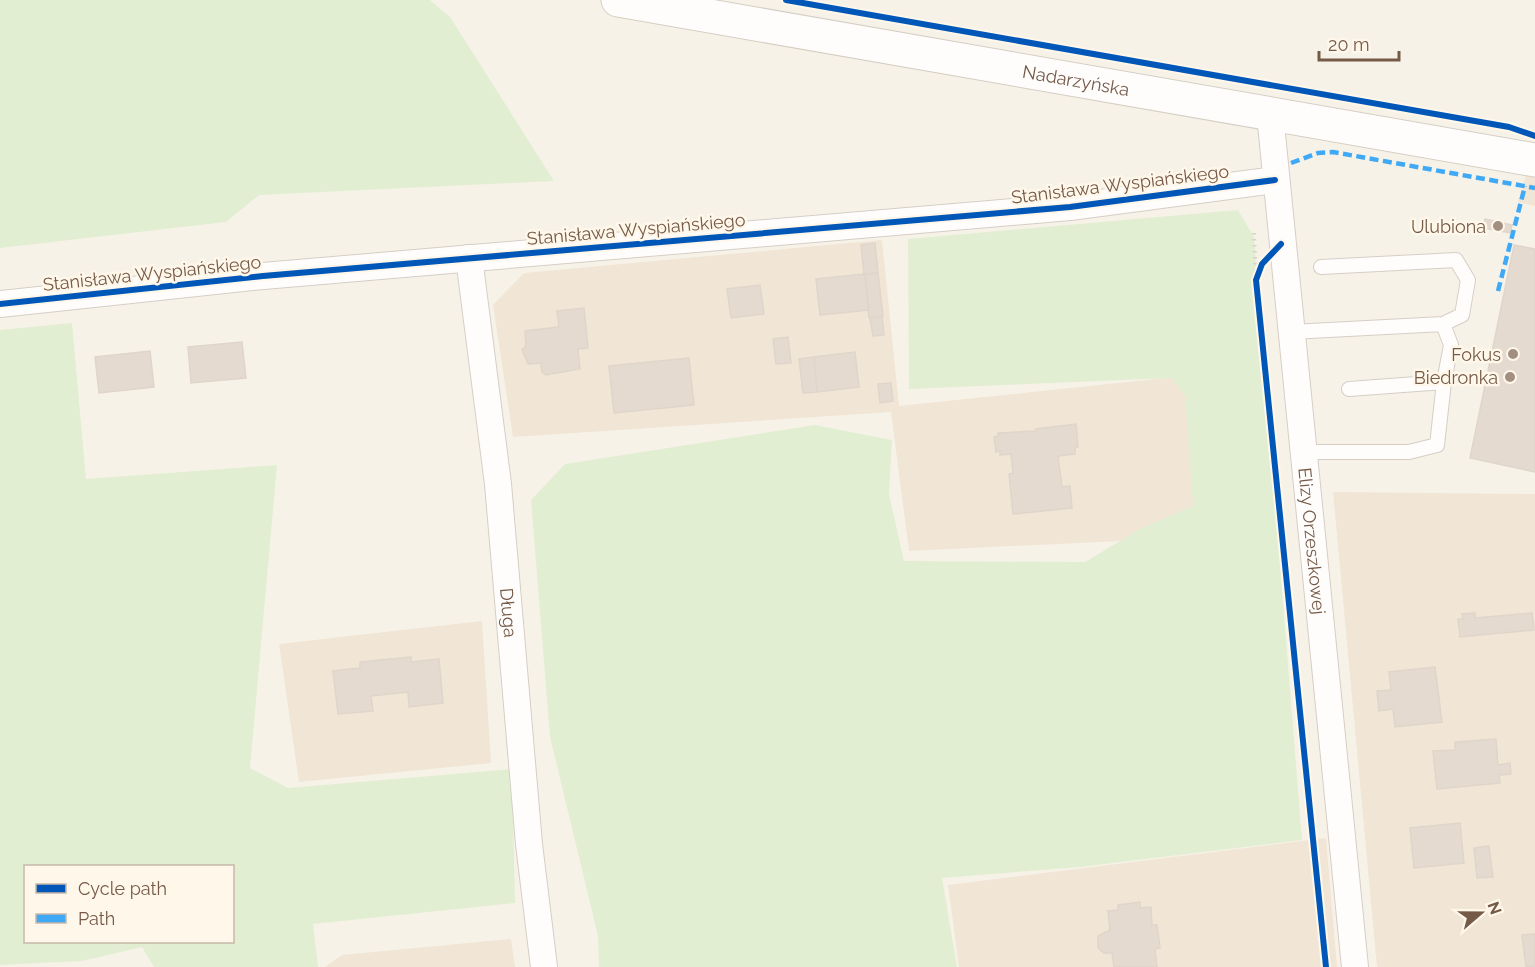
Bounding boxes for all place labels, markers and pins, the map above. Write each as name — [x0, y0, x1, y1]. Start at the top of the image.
place label: Ulubiona — [1411, 216, 1486, 237]
marker: Ulubiona — [1491, 219, 1505, 233]
place label: Fokus — [1451, 344, 1501, 365]
marker: Fokus — [1506, 347, 1520, 361]
place label: Biedronka — [1414, 367, 1498, 388]
marker: Biedronka — [1503, 370, 1517, 384]

